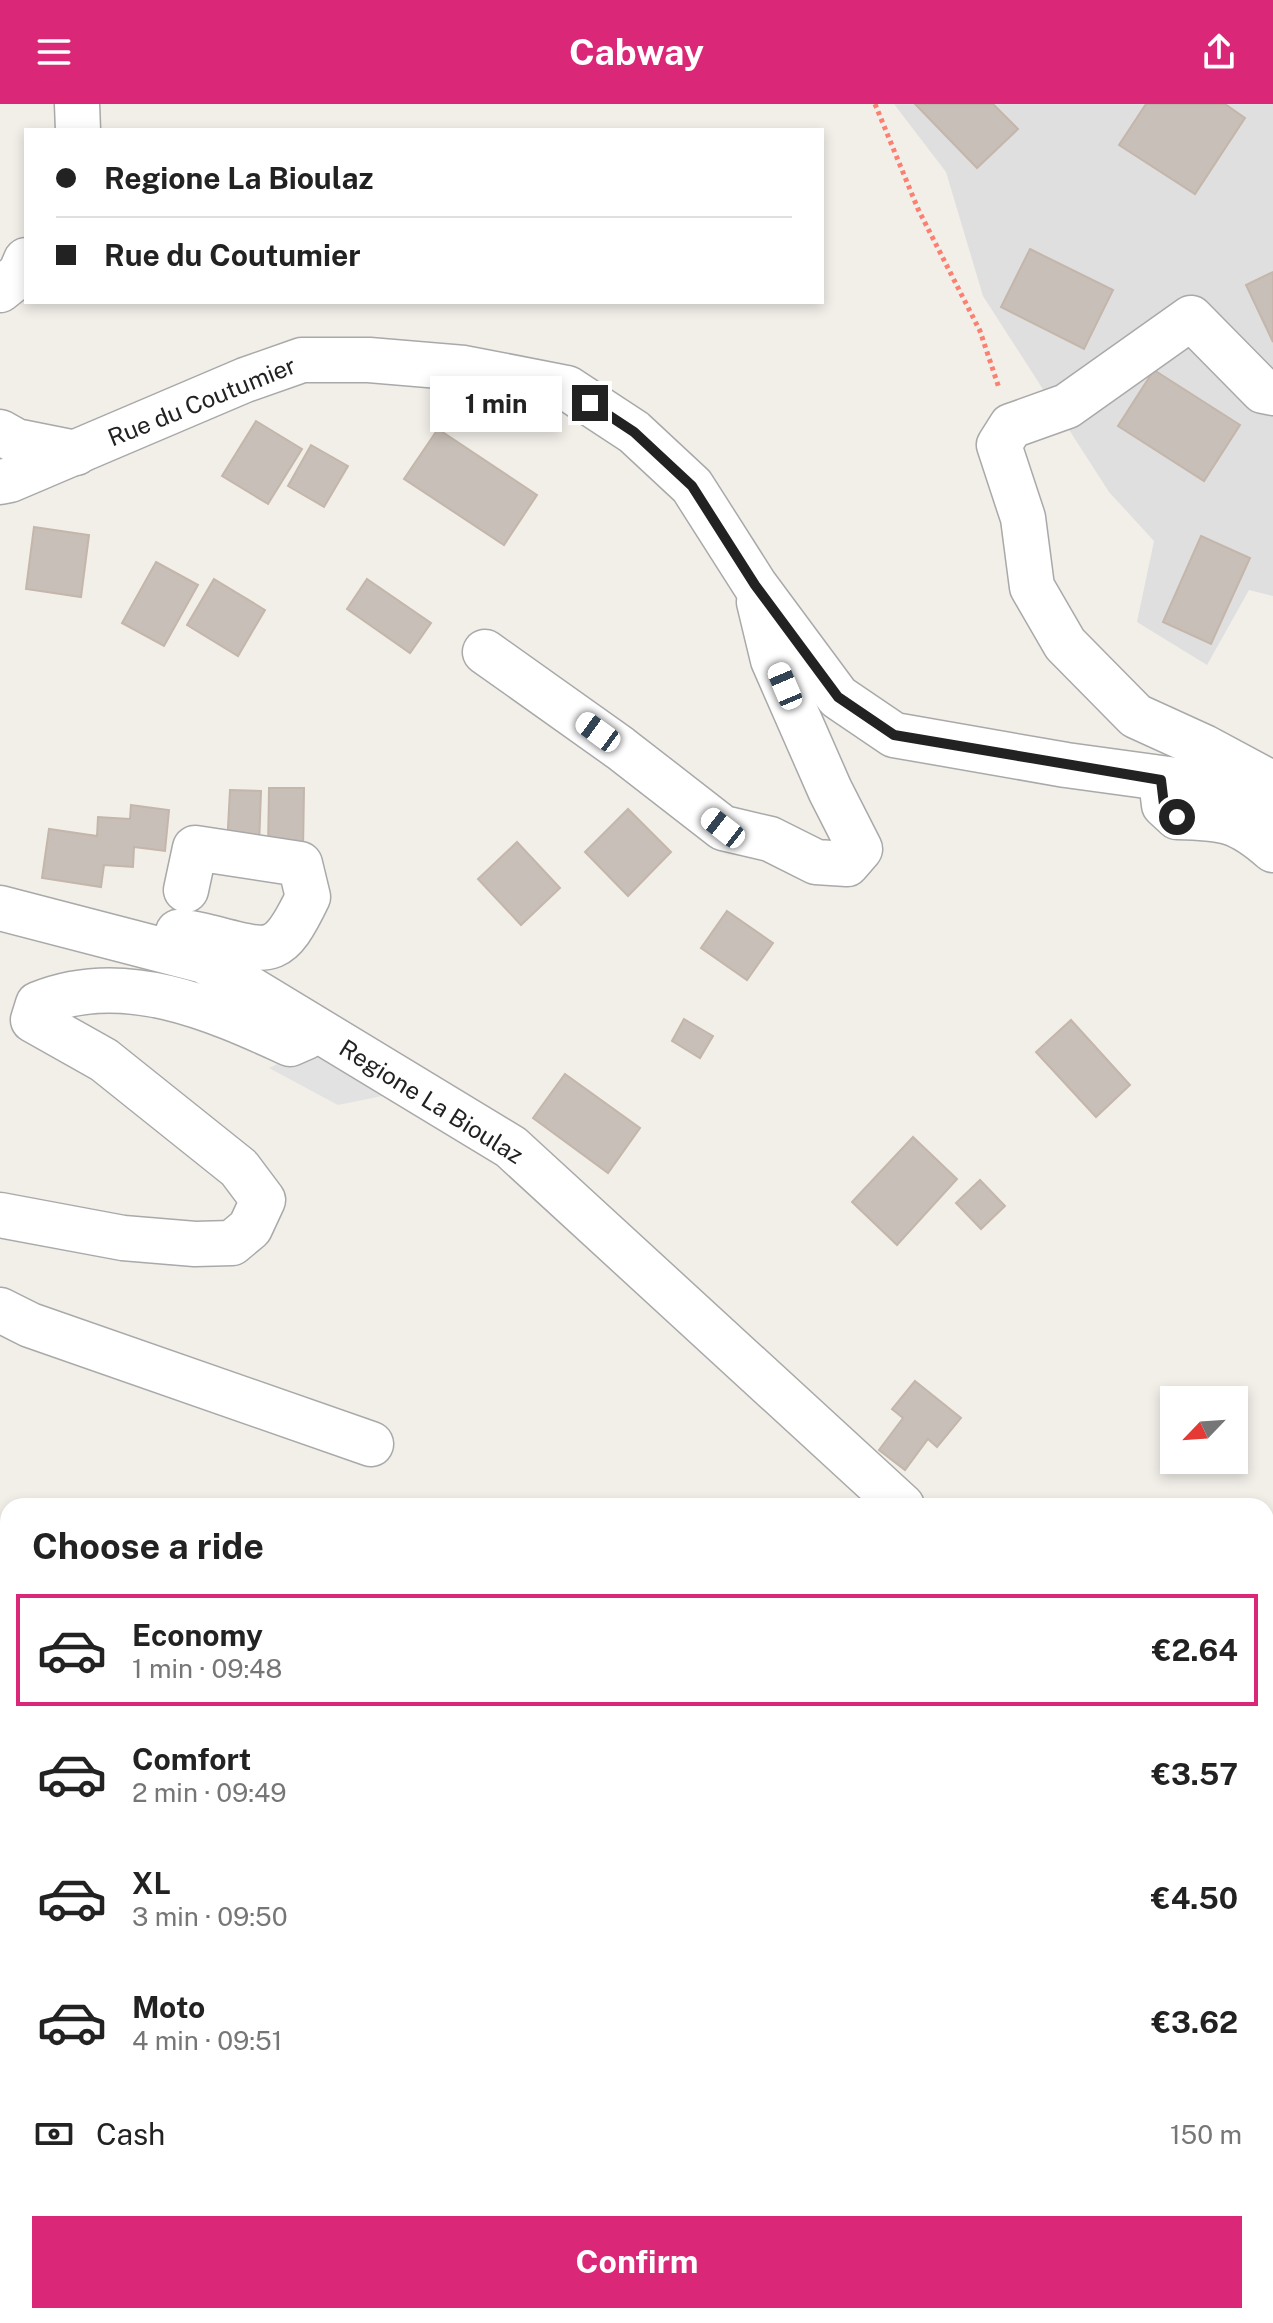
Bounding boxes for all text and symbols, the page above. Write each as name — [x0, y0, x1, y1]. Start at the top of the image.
icon: menu — [32, 30, 76, 74]
icon: share — [1197, 30, 1241, 74]
text: Cabway — [569, 31, 704, 73]
text: Regione La Bioulaz — [104, 160, 373, 196]
text: Rue du Coutumier — [104, 237, 361, 273]
street label: Rue du Coutumier — [104, 351, 300, 452]
callout: 1 min — [430, 375, 562, 431]
route end — [572, 385, 608, 421]
text: 1 min — [465, 388, 527, 419]
car — [765, 659, 805, 713]
car — [572, 708, 624, 756]
route start — [1159, 799, 1195, 835]
car — [697, 804, 749, 852]
street label: Regione La Bioulaz — [335, 1033, 528, 1169]
north arrow — [1160, 1386, 1248, 1474]
map controls — [1160, 1386, 1248, 1474]
text: Choose a ride — [32, 1525, 264, 1567]
icon: car — [36, 1614, 108, 1686]
text: Economy — [132, 1617, 263, 1653]
text: €2.64 — [1152, 1632, 1238, 1668]
text: 1 min · 09:48 — [132, 1653, 282, 1684]
icon: car — [36, 1738, 108, 1810]
text: Comfort — [132, 1741, 251, 1777]
text: €3.57 — [1151, 1756, 1238, 1792]
text: 2 min · 09:49 — [132, 1777, 287, 1808]
icon: car — [36, 1862, 108, 1934]
text: XL — [132, 1865, 171, 1901]
text: €4.50 — [1151, 1880, 1238, 1916]
text: 3 min · 09:50 — [132, 1901, 288, 1932]
icon: car — [36, 1986, 108, 2058]
text: Moto — [132, 1989, 205, 2025]
text: €3.62 — [1152, 2004, 1238, 2040]
text: 4 min · 09:51 — [132, 2025, 282, 2056]
icon: cash — [32, 2112, 76, 2156]
text: Cash — [96, 2116, 165, 2152]
text: 150 m — [1170, 2119, 1242, 2150]
button: Confirm — [32, 2216, 1242, 2308]

